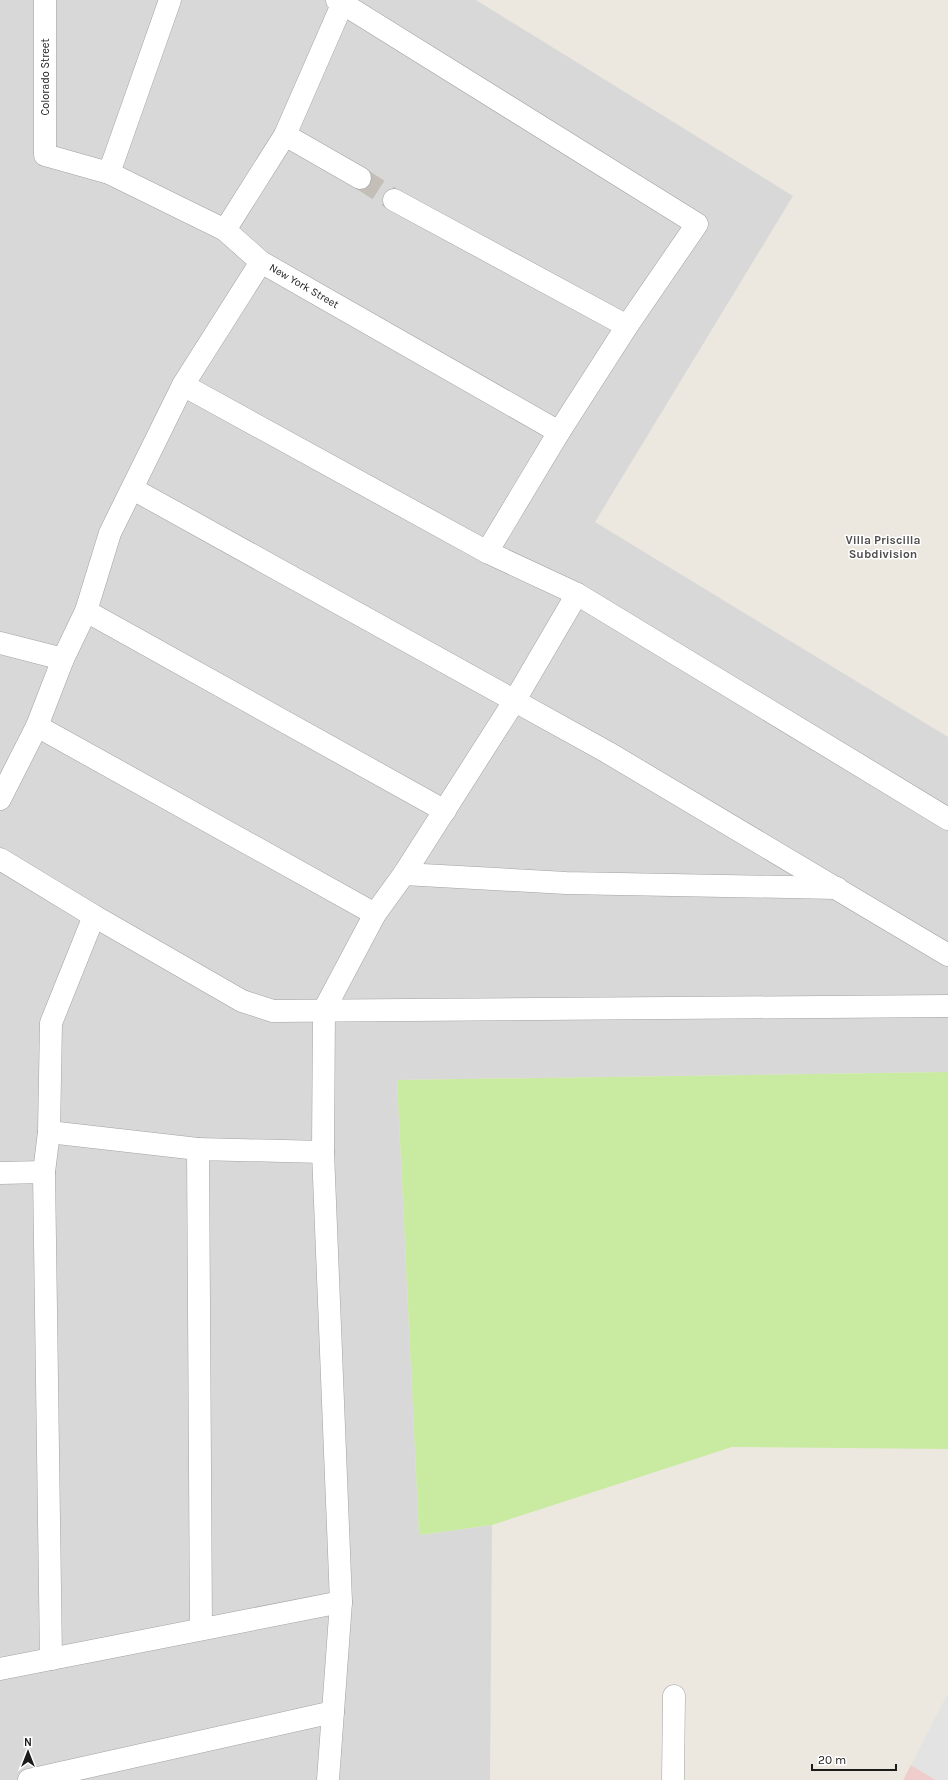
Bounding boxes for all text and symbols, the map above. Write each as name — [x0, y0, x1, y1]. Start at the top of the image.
street label: Colorado Street — [39, 38, 52, 116]
street label: New York Street — [267, 261, 341, 311]
district label: Villa Priscilla Subdivision — [845, 533, 921, 561]
north arrow — [8, 1732, 48, 1772]
text: N — [24, 1736, 32, 1749]
scale bar — [812, 1746, 896, 1772]
text: 20 m — [818, 1753, 846, 1767]

